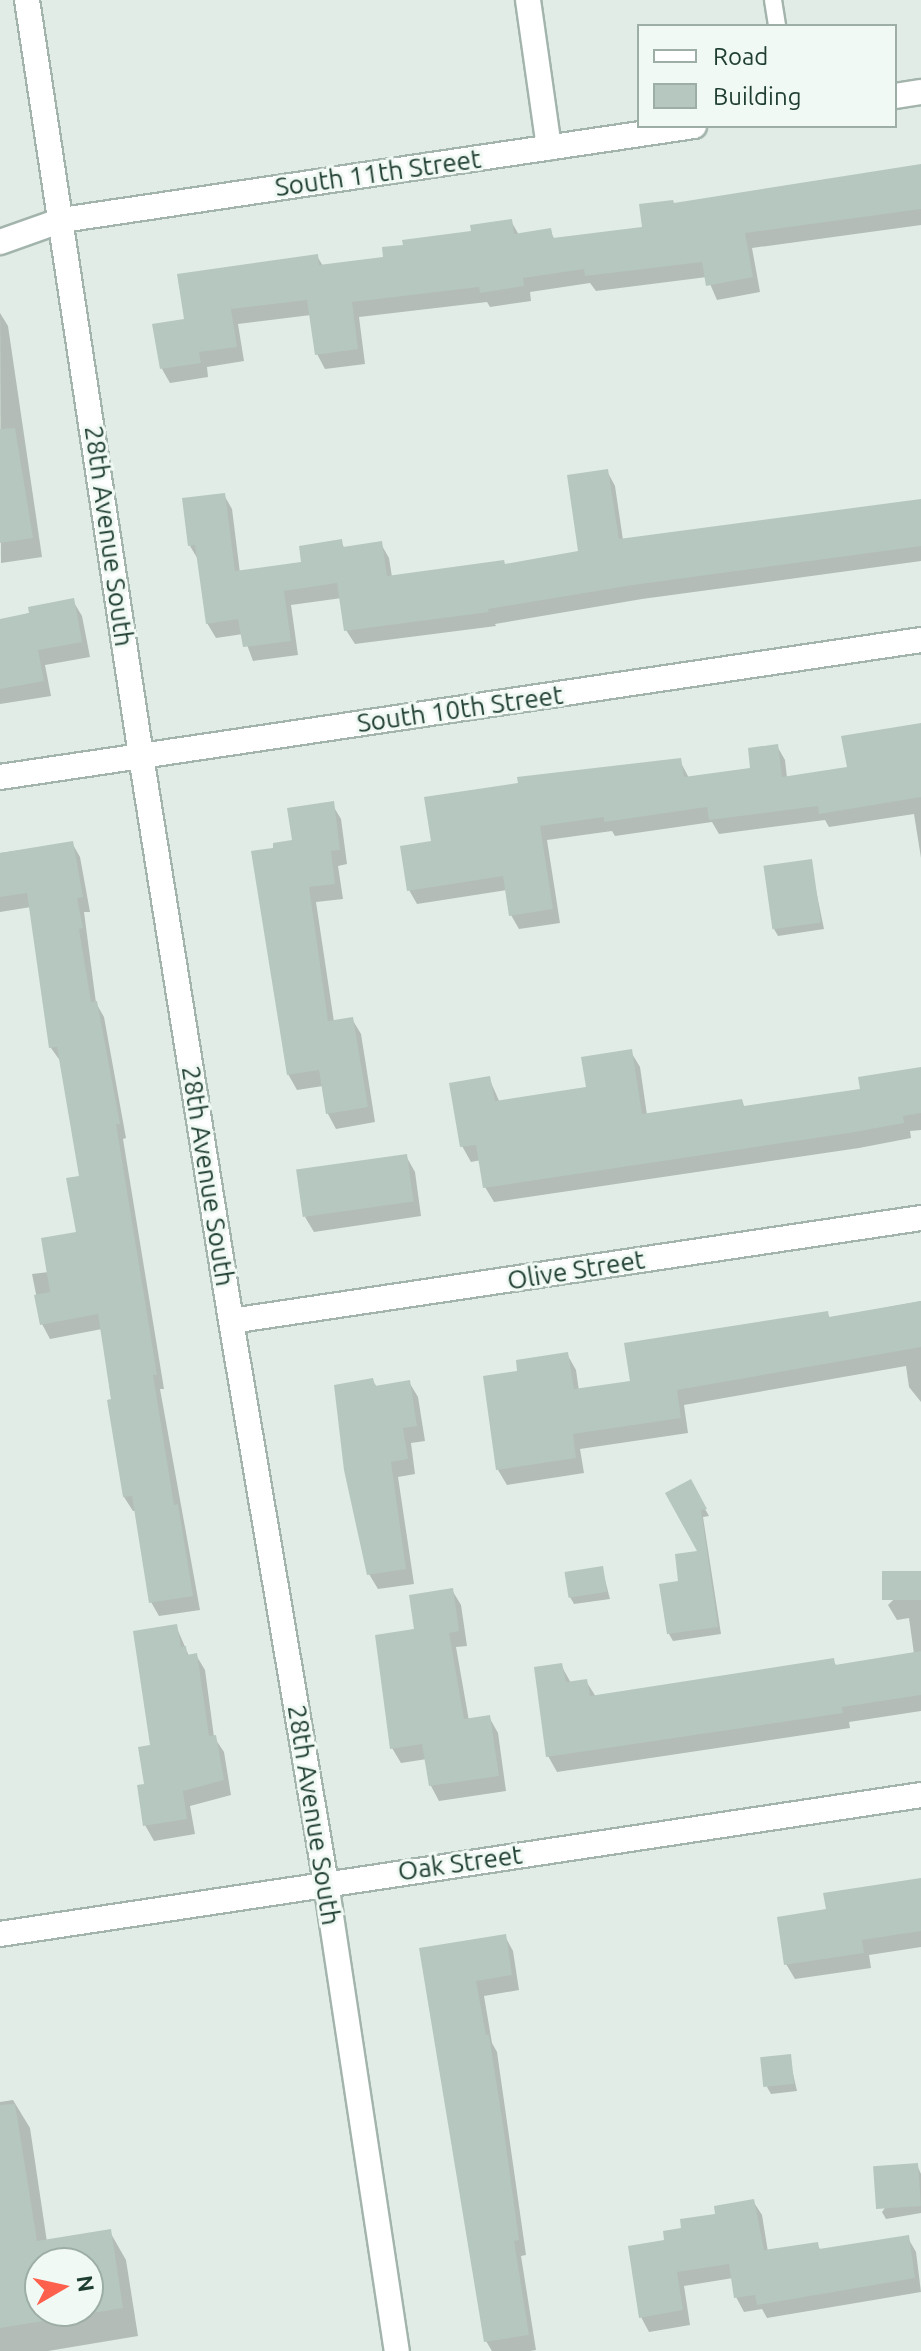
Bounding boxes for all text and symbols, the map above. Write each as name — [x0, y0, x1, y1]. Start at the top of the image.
legend — [637, 24, 897, 128]
text: Road — [713, 43, 768, 70]
text: Building — [713, 83, 801, 110]
street label: South 11th Street — [273, 143, 483, 203]
street label: 28th Avenue South — [78, 424, 140, 648]
street label: South 10th Street — [355, 679, 565, 739]
street label: 28th Avenue South — [175, 1064, 241, 1288]
street label: Olive Street — [505, 1244, 647, 1296]
street label: 28th Avenue South — [281, 1703, 347, 1927]
street label: Oak Street — [396, 1839, 524, 1887]
north arrow — [24, 2247, 104, 2327]
text: N — [73, 2273, 100, 2294]

